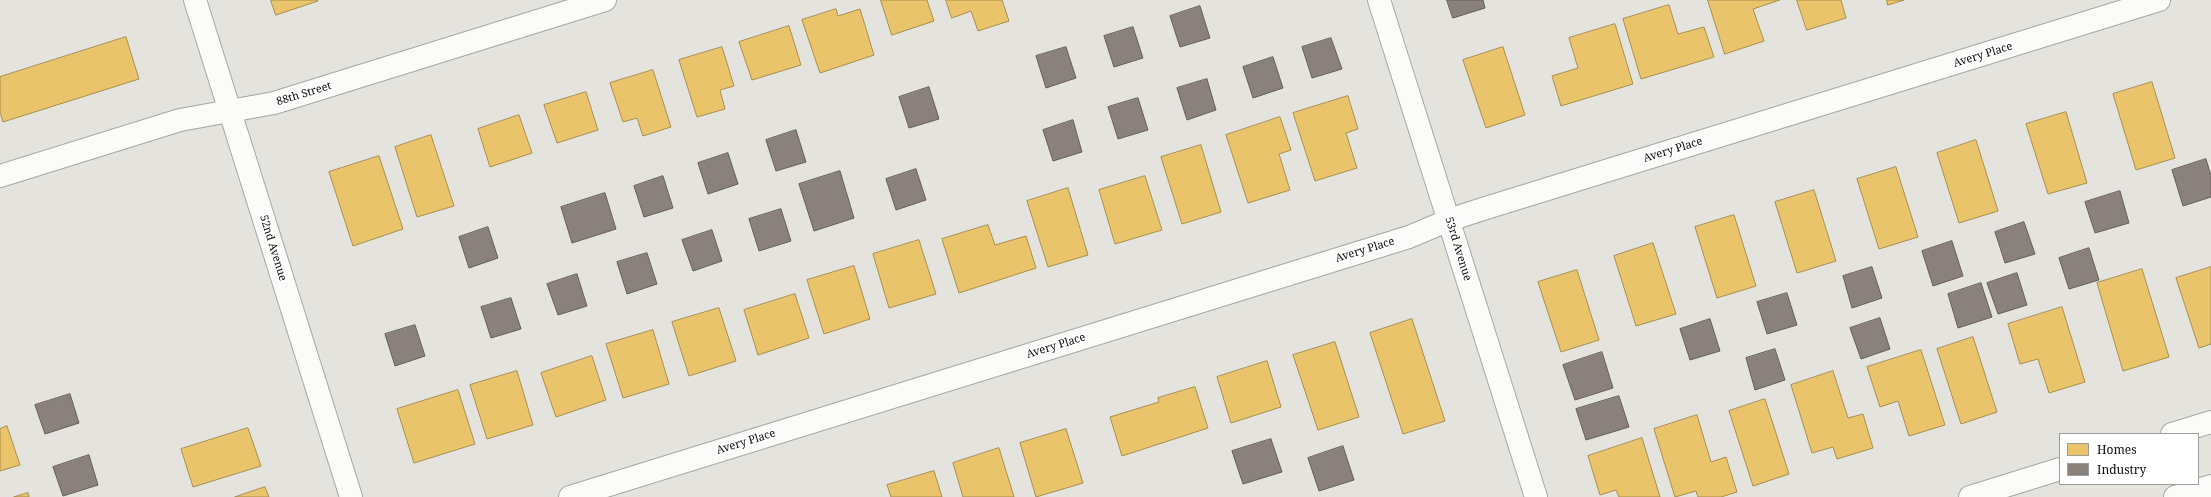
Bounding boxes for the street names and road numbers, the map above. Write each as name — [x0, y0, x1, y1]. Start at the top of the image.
street label: Avery Place — [1952, 40, 2014, 70]
street label: 88th Street — [275, 79, 333, 109]
street label: Avery Place — [1642, 135, 1704, 165]
street label: 52nd Avenue — [257, 213, 289, 283]
street label: 53rd Avenue — [1442, 215, 1474, 283]
street label: Avery Place — [1334, 235, 1396, 265]
street label: Avery Place — [1025, 331, 1087, 361]
street label: Avery Place — [715, 427, 777, 457]

